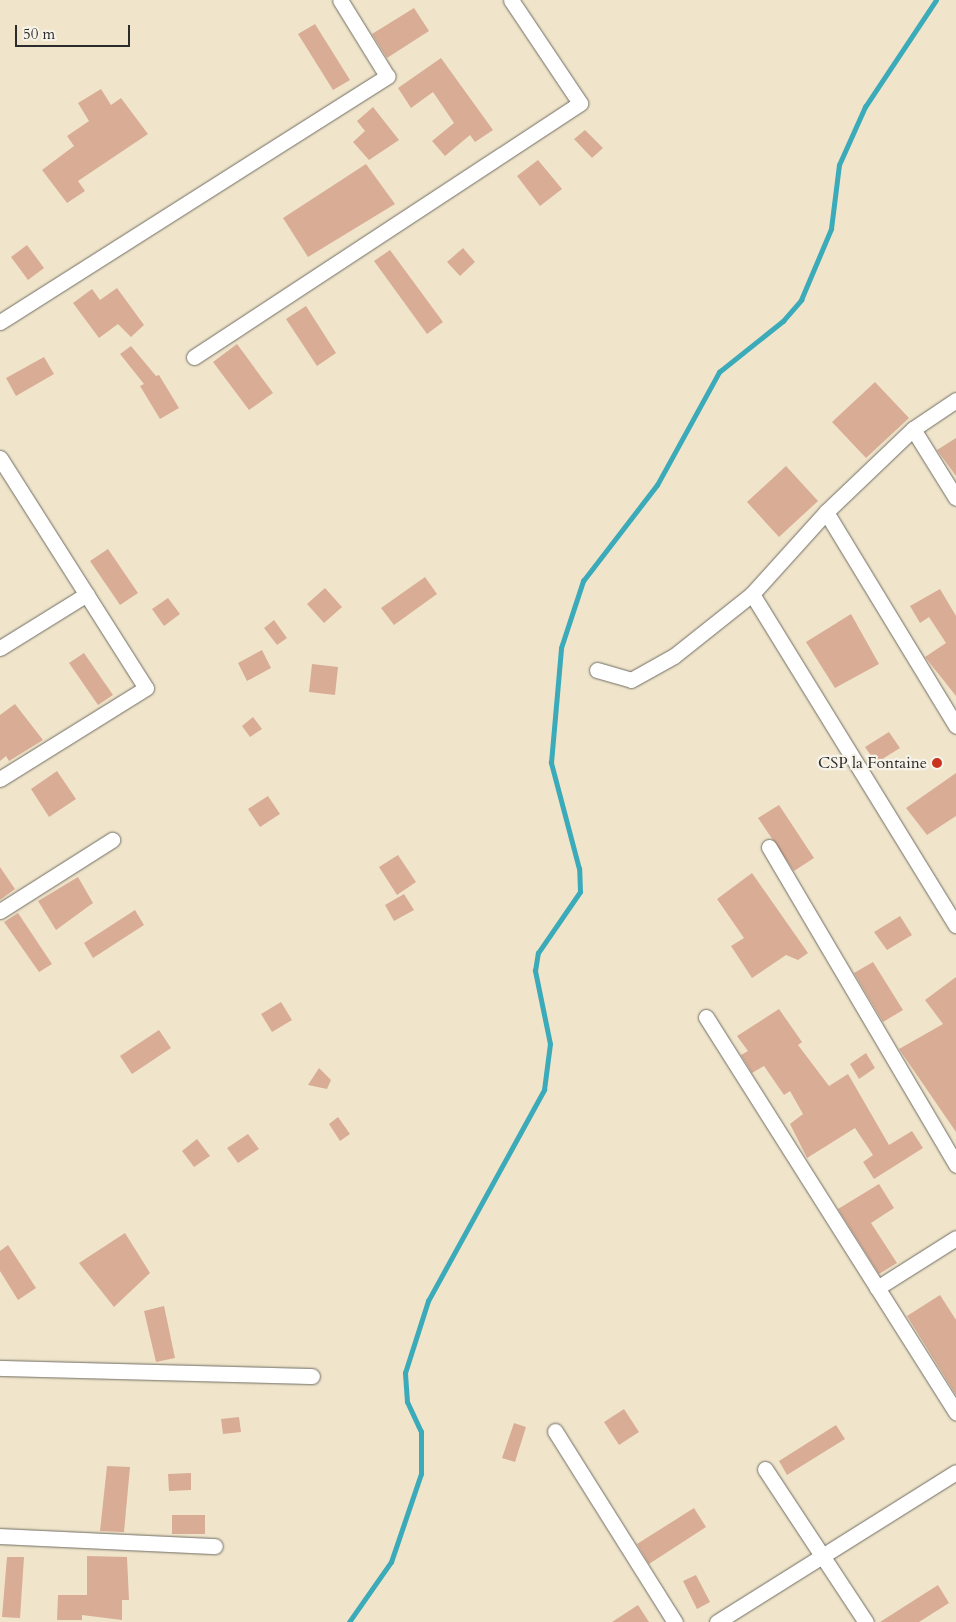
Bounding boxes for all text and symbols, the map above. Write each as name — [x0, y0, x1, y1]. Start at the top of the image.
scale bar — [18, 15, 132, 47]
text: 50 m — [23, 24, 55, 44]
place label: CSP la Fontaine — [818, 753, 927, 773]
marker: CSP la Fontaine — [931, 757, 943, 769]

